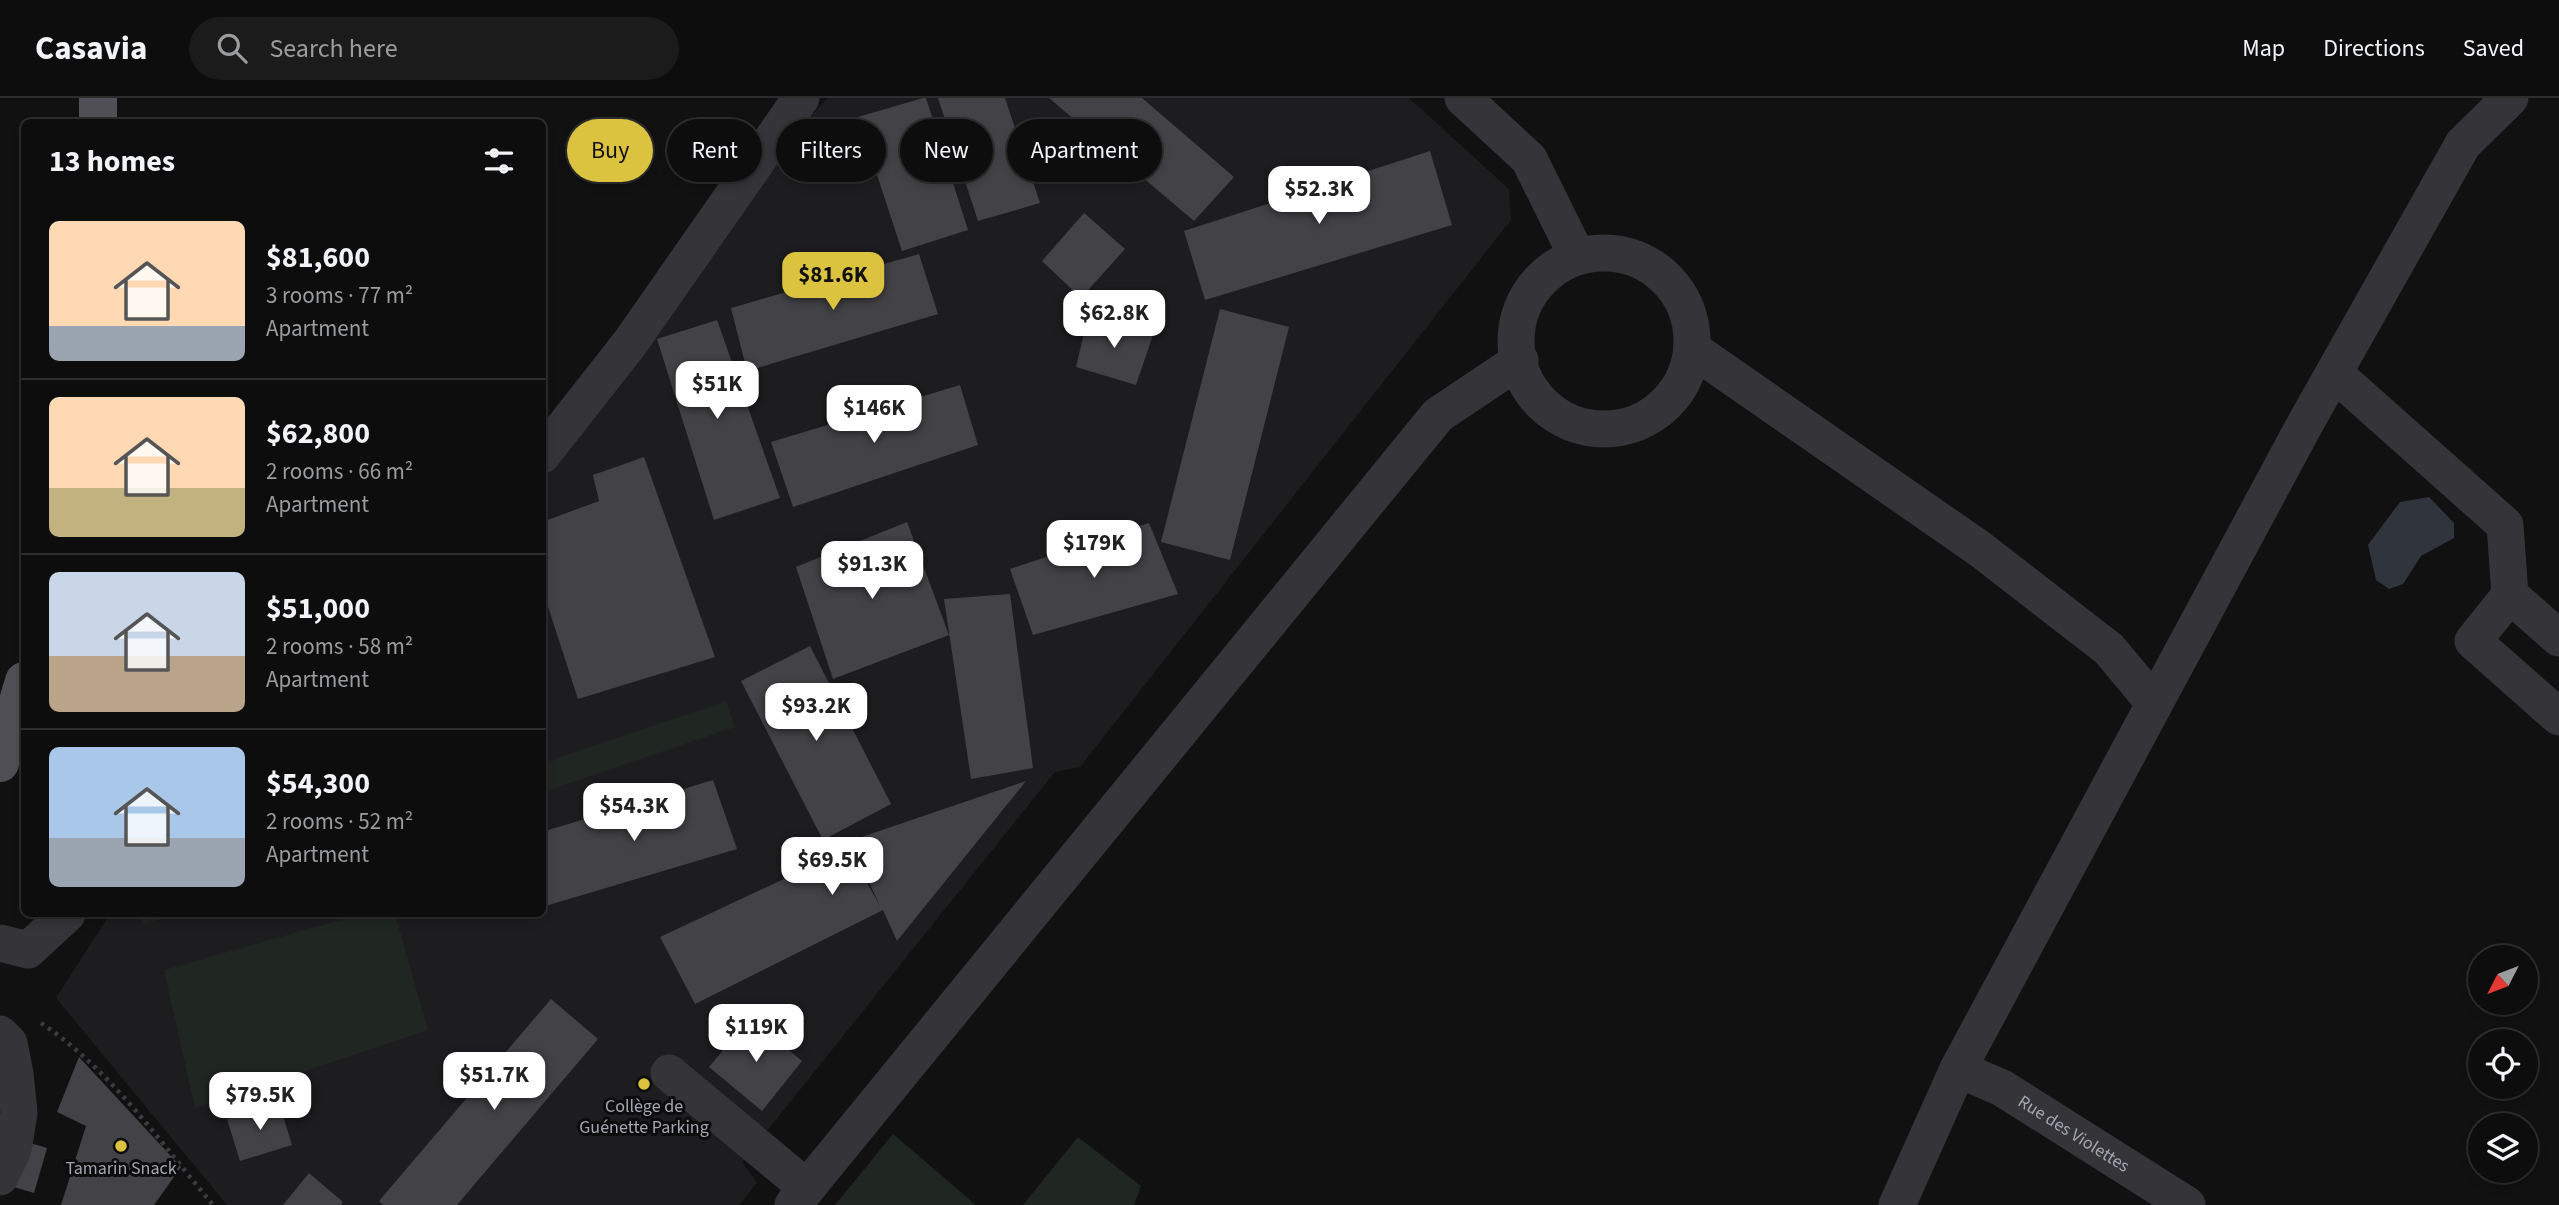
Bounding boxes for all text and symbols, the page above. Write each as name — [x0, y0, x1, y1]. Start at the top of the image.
search box — [189, 17, 679, 80]
text: Casavia — [35, 25, 147, 72]
icon: search — [213, 29, 251, 67]
text: Search here — [269, 30, 398, 67]
text: Map — [2242, 31, 2285, 66]
text: Directions — [2323, 31, 2425, 66]
text: Saved — [2463, 31, 2524, 66]
chip: Buy — [567, 119, 653, 182]
chip: Rent — [667, 119, 762, 182]
chip: Filters — [776, 119, 886, 182]
chip: New — [900, 119, 993, 182]
chip: Apartment — [1007, 119, 1162, 182]
text: 13 homes — [49, 140, 175, 183]
icon: filters — [480, 142, 518, 180]
pin: $52.3K — [1262, 166, 1376, 226]
text: $52.3K — [1284, 172, 1354, 205]
text: $81,600 — [266, 236, 370, 279]
icon: home — [105, 249, 189, 333]
pin: $81.6K — [776, 252, 890, 312]
text: $81.6K — [798, 258, 868, 291]
text: 3 rooms · 77 m² — [266, 279, 413, 312]
pin: $62.8K — [1057, 290, 1171, 350]
text: $62.8K — [1079, 296, 1149, 329]
text: Apartment — [266, 312, 369, 345]
pin: $51K — [676, 362, 758, 421]
text: $51K — [692, 367, 742, 400]
pin: $146K — [825, 386, 923, 445]
text: $146K — [843, 391, 905, 424]
text: $62,800 — [266, 412, 370, 455]
icon: home — [105, 425, 189, 509]
text: 2 rooms · 66 m² — [266, 455, 413, 488]
text: Apartment — [266, 488, 369, 521]
pin: $179K — [1045, 520, 1143, 580]
text: $179K — [1063, 526, 1125, 559]
pin: $91.3K — [815, 542, 929, 601]
text: $91.3K — [837, 547, 907, 580]
text: $51,000 — [266, 587, 370, 630]
icon: home — [105, 600, 189, 684]
text: 2 rooms · 58 m² — [266, 630, 413, 663]
text: Apartment — [266, 663, 369, 696]
pin: $93.2K — [759, 684, 873, 743]
text: $93.2K — [781, 689, 851, 722]
text: $54,300 — [266, 762, 370, 805]
icon: home — [105, 775, 189, 859]
pin: $54.3K — [577, 784, 691, 843]
text: $54.3K — [599, 789, 669, 822]
text: 2 rooms · 52 m² — [266, 805, 413, 838]
text: Apartment — [266, 838, 369, 871]
pin: $69.5K — [775, 838, 889, 897]
text: $69.5K — [797, 843, 867, 876]
north arrow — [2468, 945, 2538, 1015]
map controls — [2468, 945, 2538, 1183]
pin: $119K — [707, 1004, 805, 1064]
text: $119K — [725, 1010, 787, 1043]
button: locate — [2468, 1029, 2538, 1099]
pin: $51.7K — [437, 1052, 551, 1112]
text: $51.7K — [459, 1058, 529, 1091]
pin: $79.5K — [203, 1072, 317, 1132]
marker: Collège de Guénette Parking — [636, 1076, 652, 1092]
text: $79.5K — [225, 1078, 295, 1111]
street label: Rue des Violettes — [2013, 1089, 2134, 1179]
place label: Collège de Guénette Parking — [579, 1094, 709, 1140]
button: layers — [2468, 1113, 2538, 1183]
marker: Tamarin Snack — [113, 1138, 129, 1154]
place label: Tamarin Snack — [65, 1156, 177, 1181]

